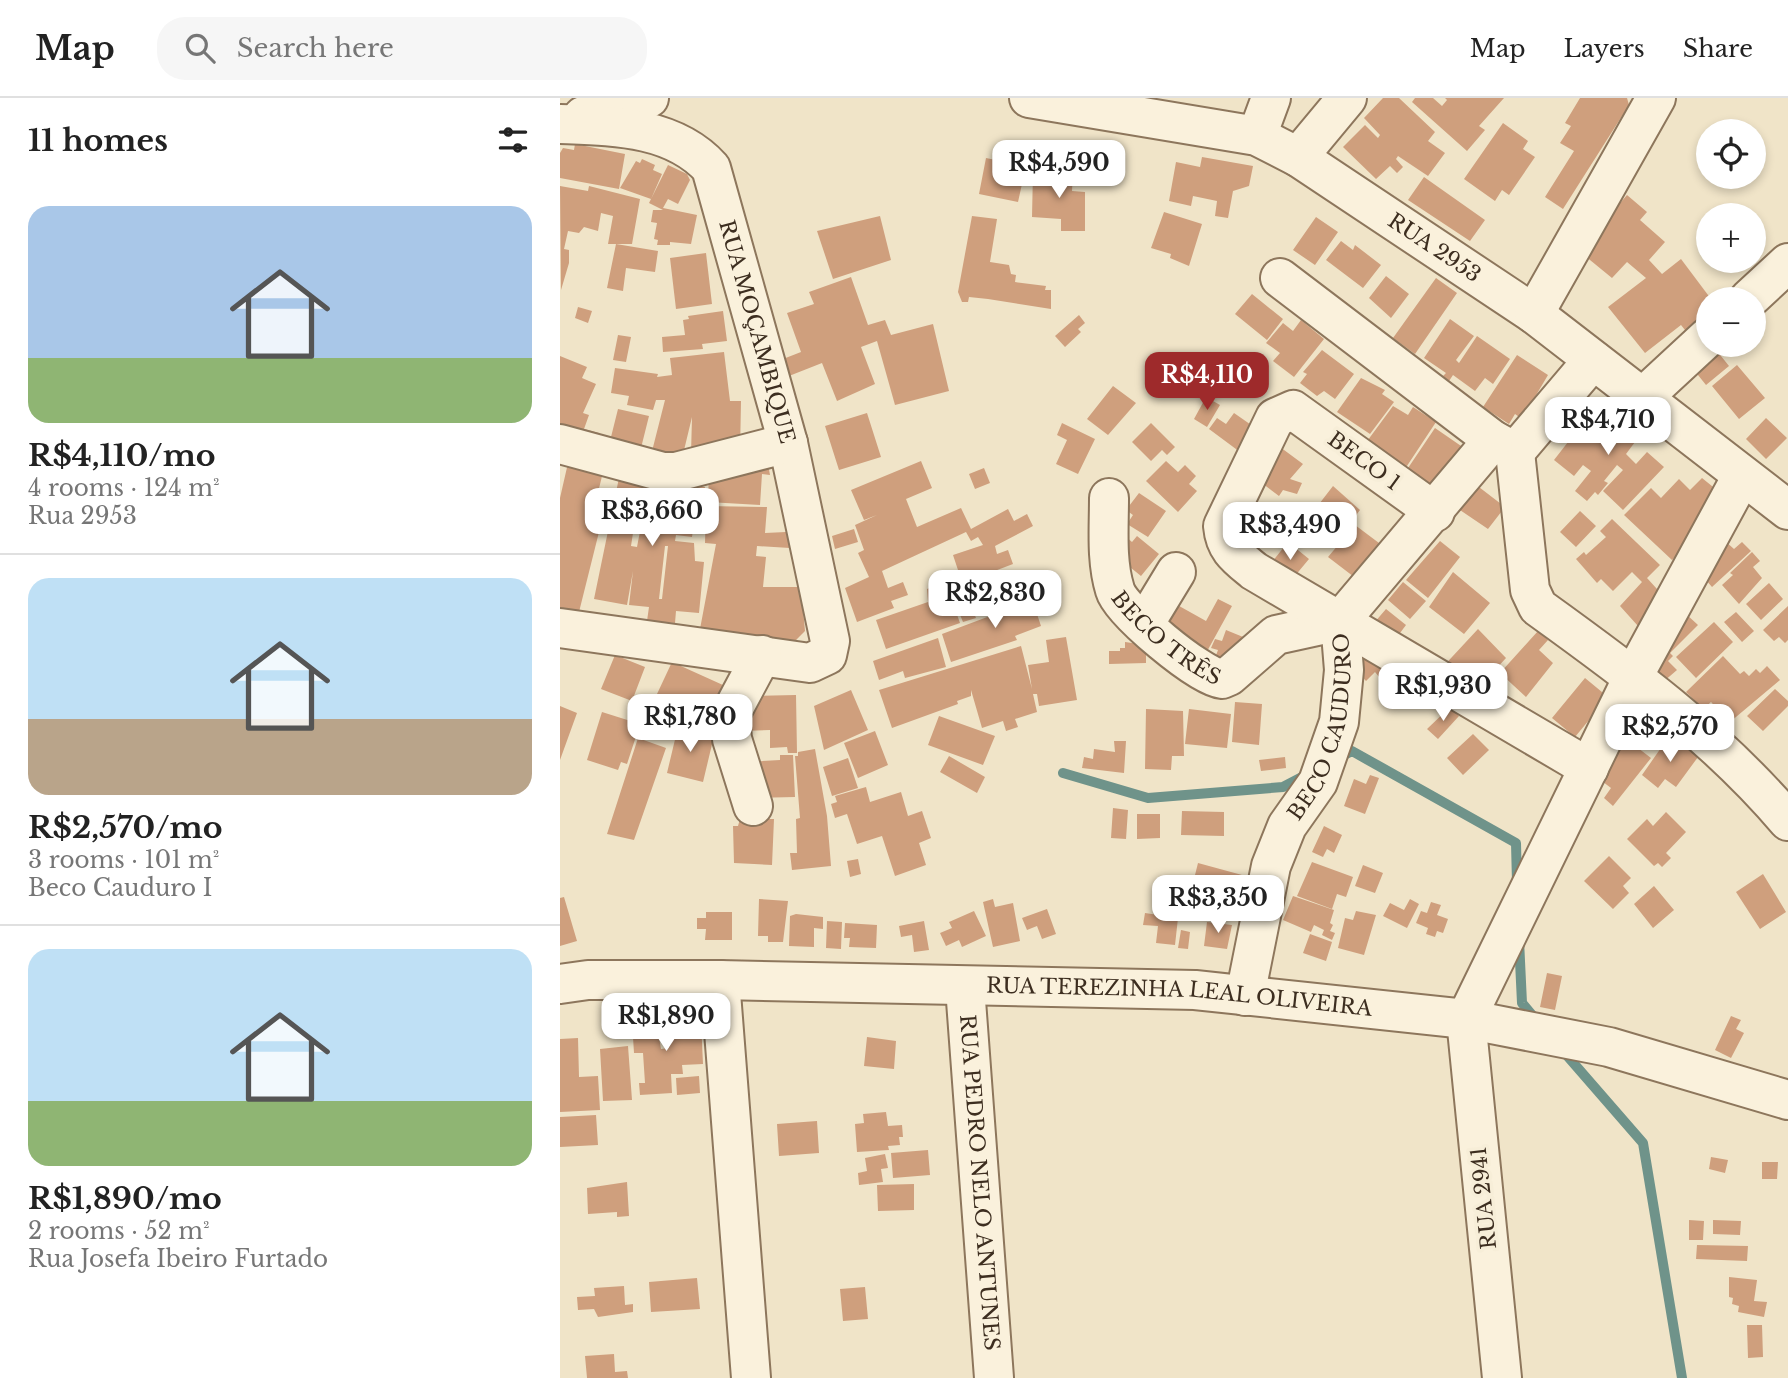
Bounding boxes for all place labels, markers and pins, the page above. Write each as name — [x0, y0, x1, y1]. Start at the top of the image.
pin: R$4,590 — [994, 140, 1124, 200]
pin: R$4,110 — [1142, 352, 1272, 412]
pin: R$4,710 — [1543, 398, 1673, 457]
pin: R$3,660 — [587, 489, 717, 548]
pin: R$3,490 — [1225, 503, 1355, 562]
pin: R$2,830 — [930, 570, 1060, 630]
pin: R$1,930 — [1378, 664, 1508, 723]
pin: R$1,780 — [625, 694, 755, 754]
pin: R$2,570 — [1605, 704, 1735, 764]
pin: R$3,350 — [1153, 876, 1283, 935]
pin: R$1,890 — [601, 993, 731, 1053]

